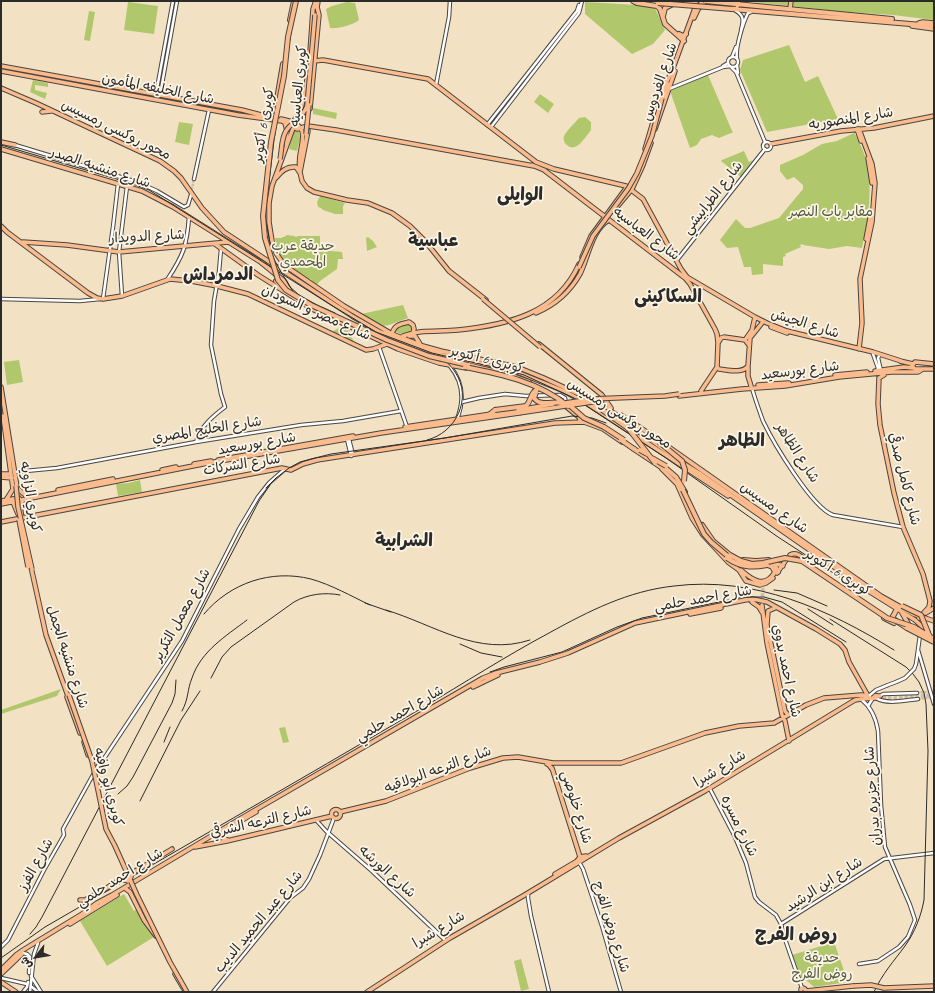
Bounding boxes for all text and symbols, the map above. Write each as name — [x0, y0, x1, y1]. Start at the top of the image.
street label: شارع الفردوس — [639, 41, 681, 123]
street label: كوبرى العباسيه — [287, 45, 311, 127]
street label: شارع الخليفه المأمون — [100, 70, 216, 108]
street label: كوبرى 6 أكتوبر — [250, 86, 278, 164]
street label: محور روكسى رمسيس — [58, 96, 174, 164]
street label: شارع المنصوريه — [808, 104, 894, 134]
street label: شارع منشيه الصدر — [48, 144, 152, 192]
street label: شارع الطرابيشي — [679, 158, 747, 238]
district label: الوايلى — [497, 184, 543, 206]
street label: شارع العباسيه — [609, 204, 683, 264]
park label: مقابر باب النصر — [789, 204, 873, 220]
street label: شارع الدويدار — [109, 227, 185, 247]
district label: عباسية — [408, 230, 458, 252]
park label: حديقة عرب المحمدي — [271, 238, 335, 270]
district label: الدمرداش — [183, 264, 253, 286]
street label: شارع مصر و السودان — [259, 281, 373, 345]
district label: السكاكينى — [634, 286, 702, 308]
street label: شارع الجيش — [769, 306, 841, 342]
street label: كوبرى 6 أكتوبر — [448, 343, 526, 377]
street label: شارع بورسعيد — [760, 358, 840, 384]
street label: محور روكسى رمسيس — [564, 375, 674, 453]
street label: شارع الخليج المصري — [151, 413, 263, 447]
street label: شارع الظاهر — [771, 420, 823, 486]
street label: شارع بورسعيد — [217, 429, 297, 459]
district label: الظاهر — [719, 430, 765, 452]
street label: شارع كامل صدقي — [884, 431, 924, 527]
street label: شارع الشركات — [202, 451, 282, 479]
street label: كوبري الزاويه — [15, 460, 45, 534]
street label: شارع رمسيس — [737, 478, 811, 538]
district label: الشرابية — [375, 530, 433, 552]
street label: كوبرى 6 أكتوبر — [801, 546, 875, 600]
street label: شارع معمل التكرير — [150, 566, 214, 664]
street label: شارع احمد حلمي — [653, 582, 753, 616]
street label: شارع منشيه الجمل — [42, 603, 92, 711]
street label: شارع احمد بدوي — [768, 623, 804, 719]
street label: شارع احمد حلمي — [353, 682, 447, 746]
street label: شارع الترعه البولاقيه — [382, 743, 494, 797]
street label: كوبري ابو وافيه — [89, 746, 127, 828]
street label: شارع جزيره بدران — [861, 746, 885, 846]
street label: شارع شبرا — [691, 747, 749, 791]
street label: شارع خلوصي — [557, 768, 595, 846]
street label: شارع مسره — [717, 792, 761, 860]
street label: شارع الترعه الشرقي — [209, 802, 313, 842]
street label: شارع الفرز — [15, 836, 57, 894]
street label: شارع الورشه — [355, 842, 419, 902]
street label: شارع احمد حلمي — [74, 845, 166, 911]
street label: شارع ابن الرشيد — [782, 854, 866, 916]
street label: شارع عبد الحميد الديب — [211, 867, 307, 977]
street label: شارع روض الفرج — [589, 879, 633, 975]
street label: شارع شبرا — [410, 908, 468, 952]
district label: روض الفرج — [755, 924, 837, 946]
north arrow — [16, 937, 56, 977]
park label: حديقة روض الفرج — [791, 950, 853, 982]
text: ش — [17, 954, 35, 972]

